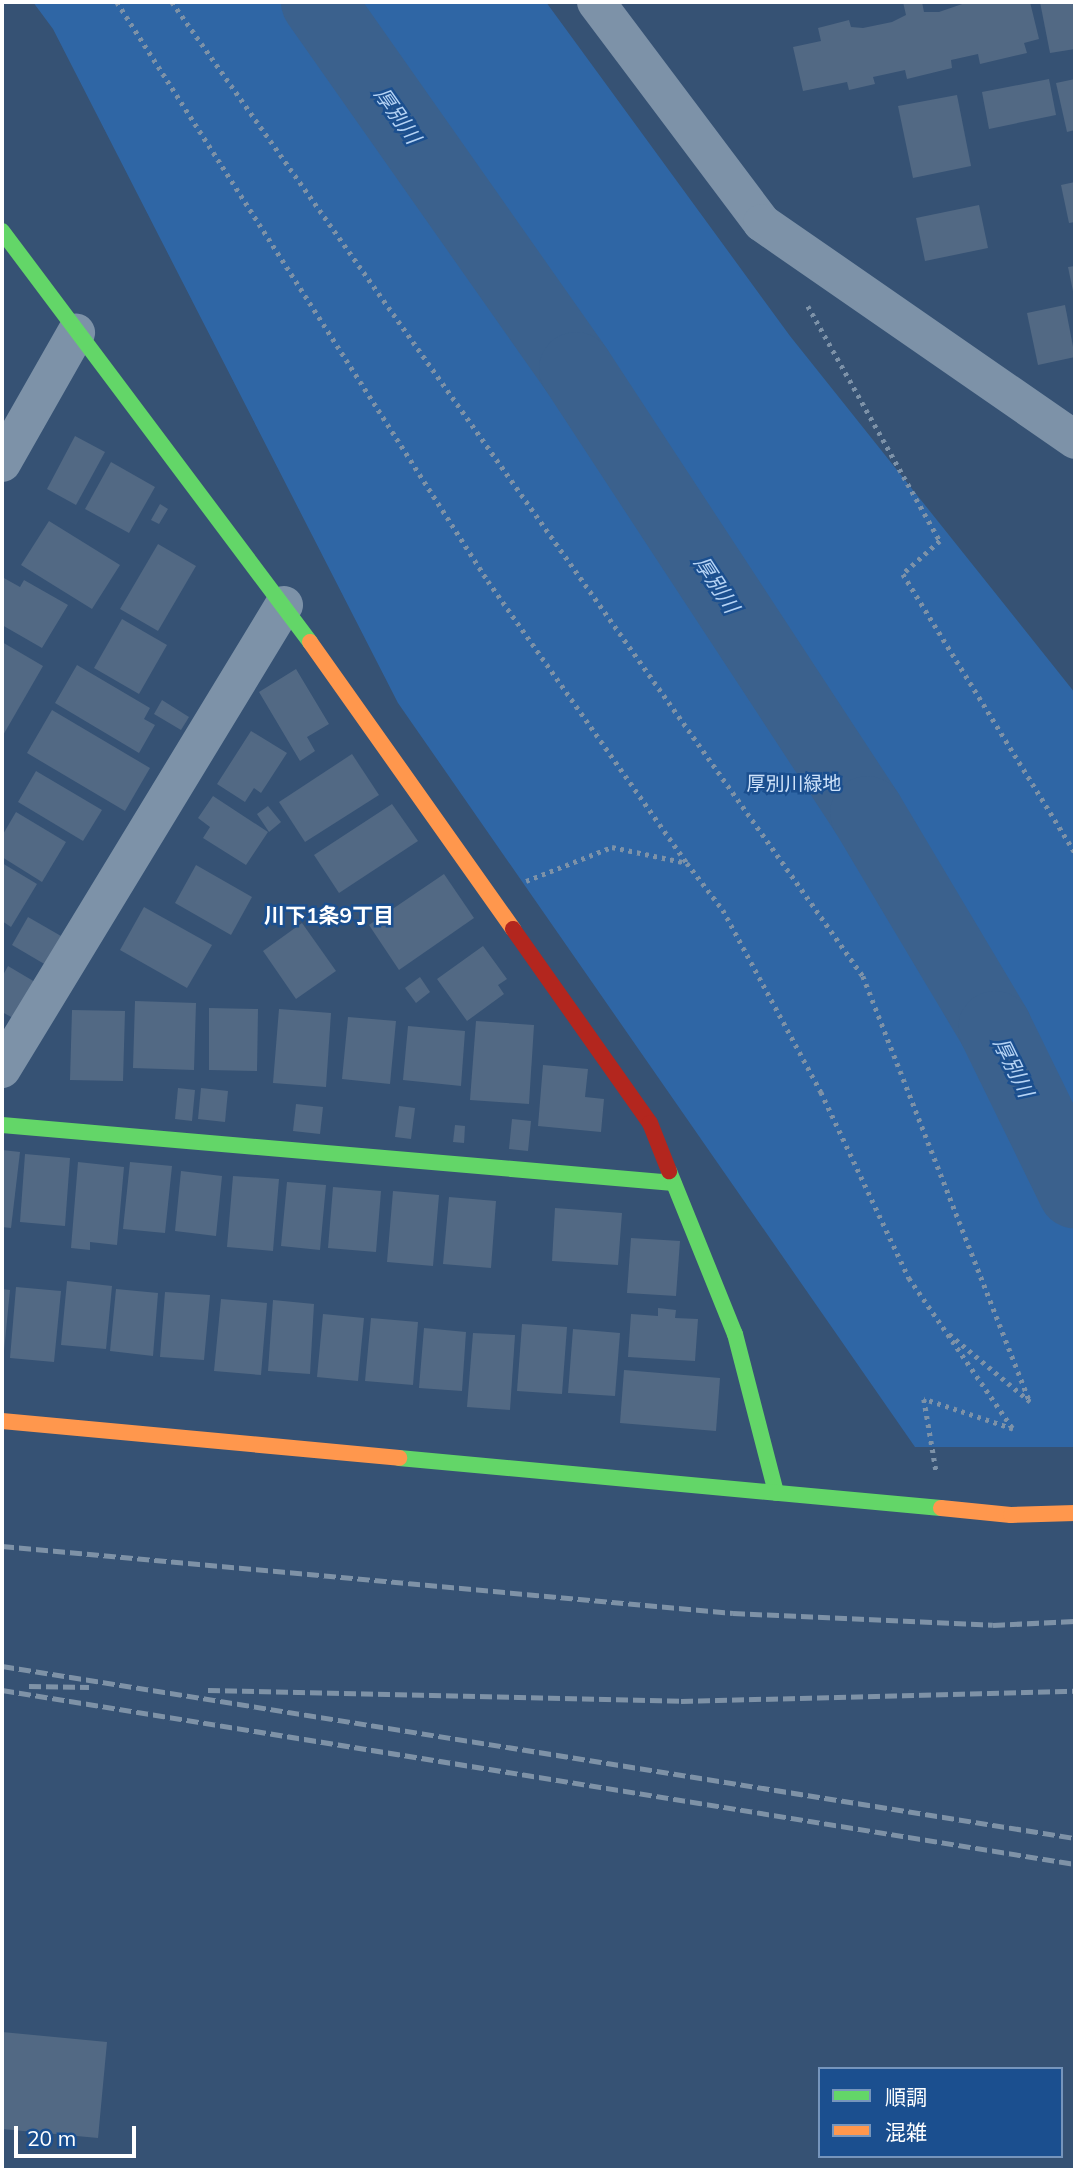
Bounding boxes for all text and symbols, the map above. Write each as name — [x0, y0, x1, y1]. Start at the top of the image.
water label: 厚別川 — [370, 82, 426, 148]
water label: 厚別川 — [689, 551, 745, 617]
park label: 厚別川緑地 — [747, 773, 841, 795]
district label: 川下1条9丁目 — [264, 902, 394, 928]
water label: 厚別川 — [989, 1033, 1039, 1101]
legend — [818, 2067, 1063, 2158]
text: 順調 — [885, 2084, 927, 2110]
scale bar — [18, 2112, 140, 2156]
text: 混雑 — [885, 2119, 927, 2145]
text: 20 m — [27, 2125, 76, 2151]

